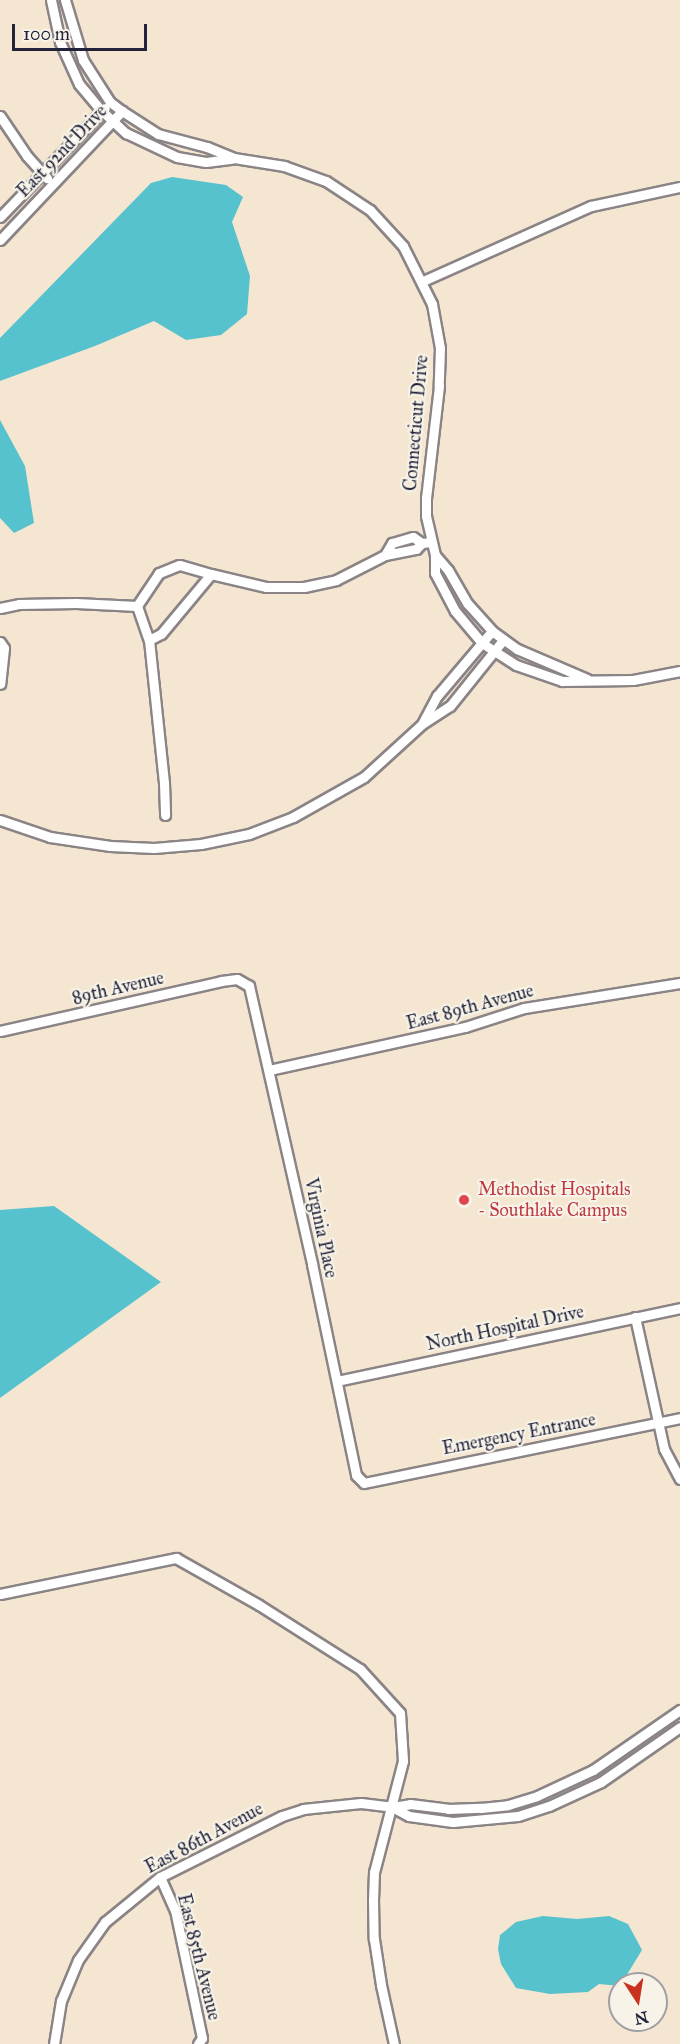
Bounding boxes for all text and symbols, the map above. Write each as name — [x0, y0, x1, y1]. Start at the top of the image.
scale bar — [15, 12, 150, 50]
text: 100 m — [23, 23, 70, 45]
street label: East 92nd Drive — [13, 100, 111, 202]
street label: Connecticut Drive — [399, 354, 433, 492]
street label: 89th Avenue — [70, 967, 166, 1009]
street label: East 89th Avenue — [404, 980, 536, 1034]
street label: Virginia Place — [300, 1176, 342, 1280]
place label: Methodist Hospitals - Southlake Campus — [478, 1179, 631, 1222]
marker: Methodist Hospitals - Southlake Campus — [455, 1191, 473, 1209]
street label: North Hospital Drive — [424, 1301, 586, 1355]
street label: Emergency Entrance — [440, 1409, 598, 1459]
street label: East 86th Avenue — [141, 1798, 267, 1878]
street label: East 85th Avenue — [173, 1892, 225, 2022]
north arrow — [608, 1972, 668, 2032]
text: N — [633, 2007, 650, 2029]

